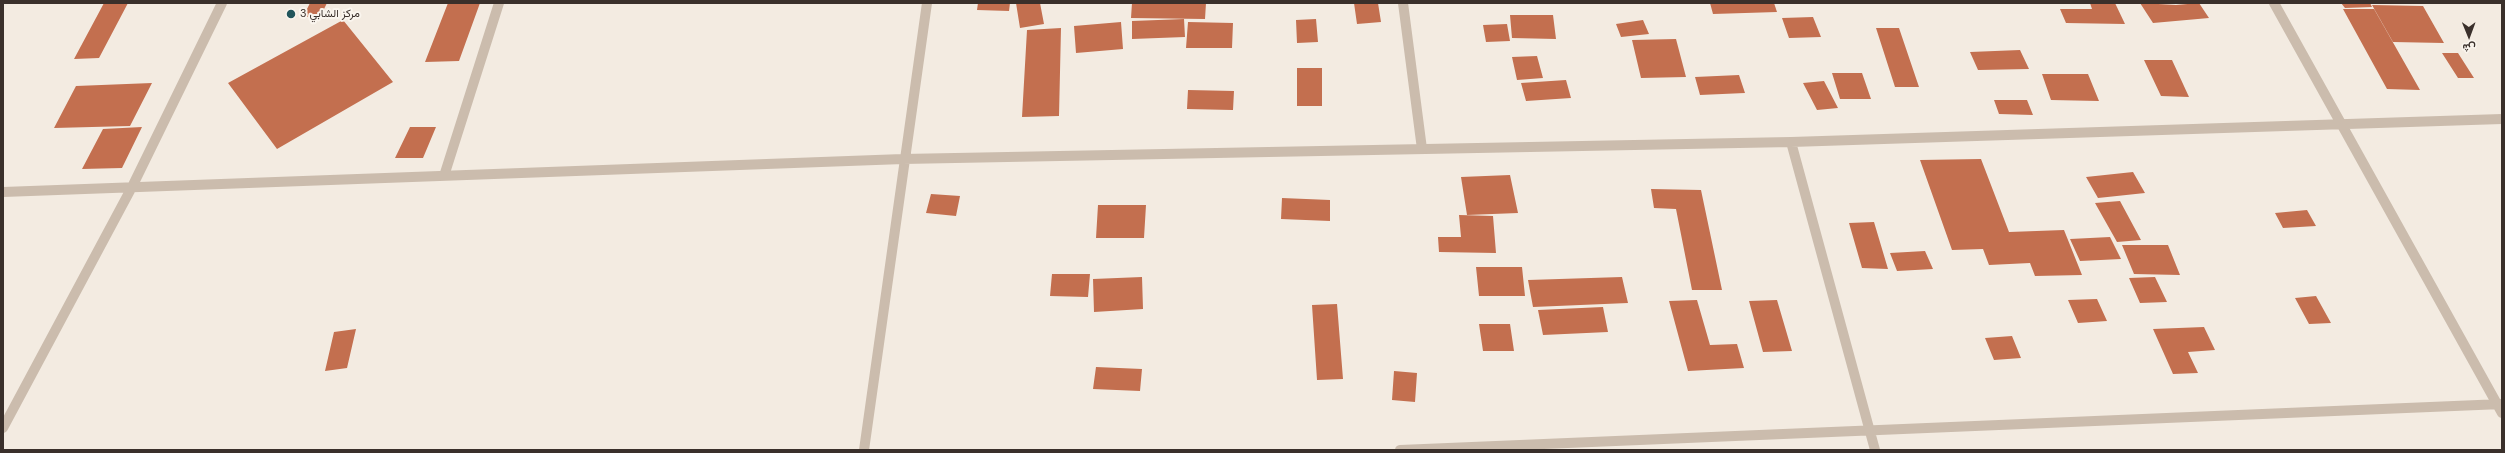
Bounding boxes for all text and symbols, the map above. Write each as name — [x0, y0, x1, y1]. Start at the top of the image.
place label: مركز الشابي 3 — [300, 7, 360, 21]
marker: مركز الشابي 3 — [285, 8, 297, 20]
north arrow — [2449, 16, 2489, 56]
text: ش — [2462, 41, 2476, 55]

